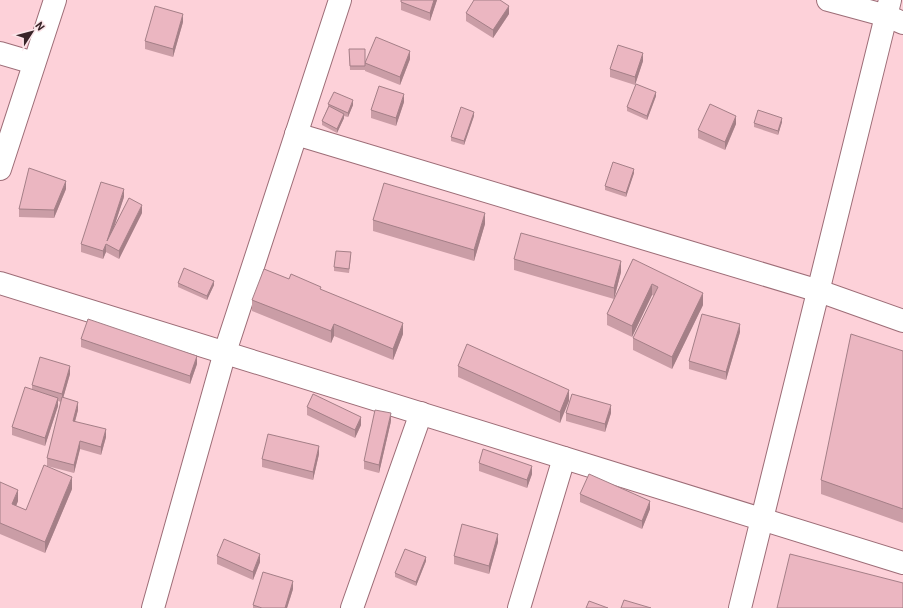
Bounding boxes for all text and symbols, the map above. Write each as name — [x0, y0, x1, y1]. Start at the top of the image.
north arrow — [12, 12, 52, 52]
text: N — [33, 19, 48, 33]

